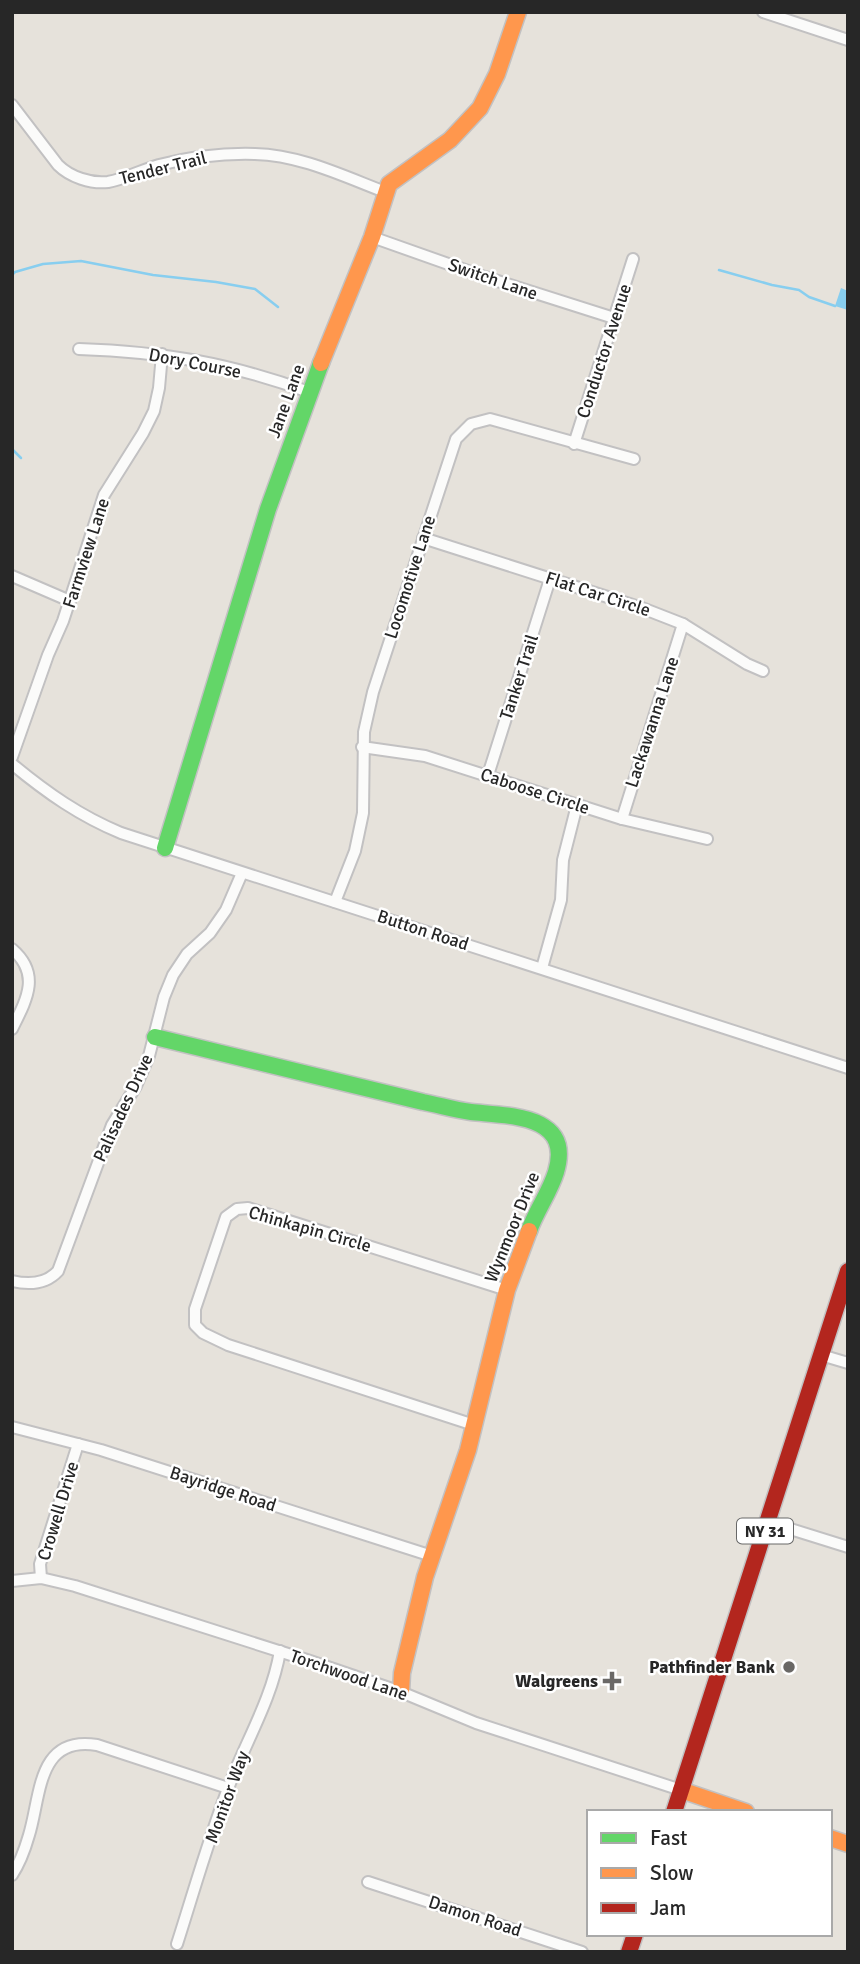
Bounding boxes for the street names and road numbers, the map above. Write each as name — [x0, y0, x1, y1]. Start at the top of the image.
street label: Tender Trail — [117, 147, 209, 189]
street label: Switch Lane — [445, 253, 541, 305]
street label: Conductor Avenue — [572, 281, 636, 421]
street label: Dory Course — [147, 343, 243, 383]
street label: Jane Lane — [263, 361, 309, 441]
street label: Farmview Lane — [58, 495, 114, 611]
street label: Locomotive Lane — [380, 512, 440, 642]
street label: Flat Car Circle — [543, 567, 653, 621]
street label: Tanker Trail — [495, 631, 543, 723]
street label: Lackawanna Lane — [620, 654, 684, 790]
street label: Caboose Circle — [478, 763, 592, 819]
street label: Button Road — [374, 905, 472, 955]
street label: Palisades Drive — [88, 1051, 158, 1165]
street label: Wynmoor Drive — [480, 1168, 544, 1286]
street label: Chinkapin Circle — [246, 1201, 374, 1257]
street label: Crowell Drive — [32, 1459, 84, 1563]
street label: Bayridge Road — [167, 1461, 279, 1517]
road number: NY 31 — [737, 1518, 793, 1544]
street label: Torchwood Lane — [287, 1645, 411, 1705]
street label: Monitor Way — [200, 1747, 254, 1846]
street label: Damon Road — [426, 1891, 524, 1941]

